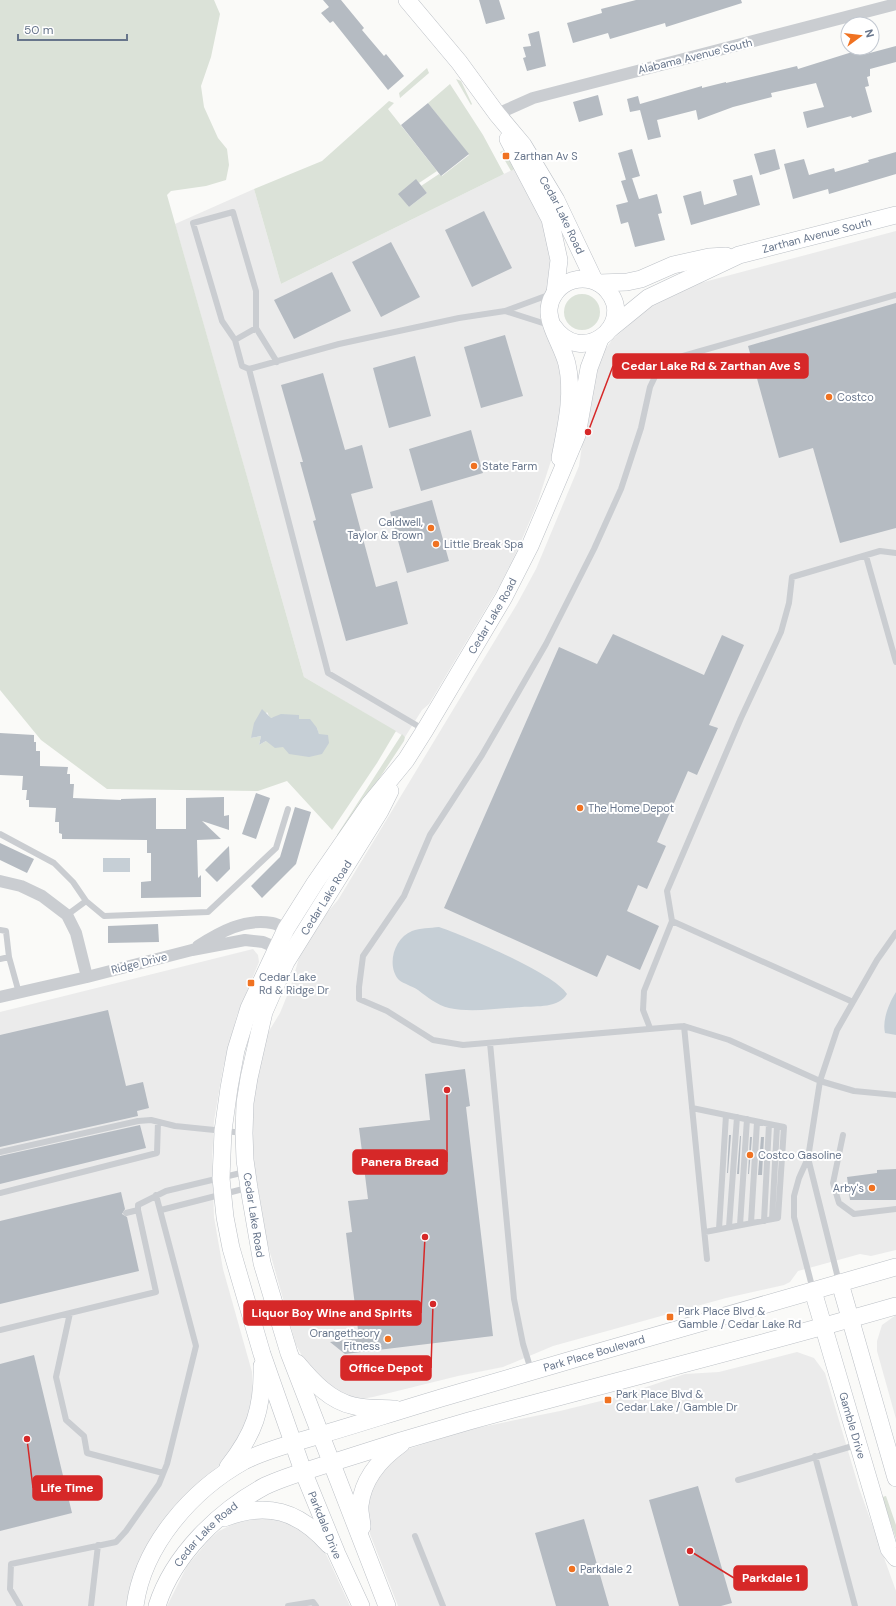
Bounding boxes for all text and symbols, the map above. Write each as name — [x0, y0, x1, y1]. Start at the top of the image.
scale bar — [18, 16, 127, 42]
north arrow — [840, 16, 880, 56]
text: 50 m — [24, 22, 53, 38]
text: N — [862, 28, 877, 39]
street label: Alabama Avenue South — [636, 35, 754, 77]
place label: Zarthan Av S — [514, 149, 578, 163]
marker: Zarthan Av S — [501, 151, 511, 161]
street label: Cedar Lake Road — [536, 173, 588, 256]
street label: Zarthan Avenue South — [761, 215, 873, 256]
callout: Cedar Lake Rd & Zarthan Ave S — [613, 354, 808, 378]
text: Cedar Lake Rd & Zarthan Ave S — [621, 358, 801, 374]
place label: Costco — [837, 390, 874, 404]
marker: Costco — [824, 392, 834, 402]
place label: State Farm — [482, 459, 537, 473]
marker: State Farm — [469, 461, 479, 471]
place label: Caldwell, Taylor & Brown — [347, 515, 423, 542]
marker: Caldwell, Taylor & Brown — [426, 523, 436, 533]
place label: Little Break Spa — [444, 537, 523, 551]
marker: Little Break Spa — [431, 539, 441, 549]
street label: Cedar Lake Road — [465, 575, 520, 657]
place label: The Home Depot — [588, 801, 674, 815]
marker: The Home Depot — [575, 803, 585, 813]
street label: Cedar Lake Road — [297, 858, 355, 938]
street label: Ridge Drive — [110, 949, 168, 977]
place label: Cedar Lake Rd & Ridge Dr — [259, 970, 329, 997]
marker: Cedar Lake Rd & Ridge Dr — [246, 978, 256, 988]
place label: Costco Gasoline — [758, 1148, 842, 1162]
callout: Panera Bread — [353, 1150, 447, 1174]
marker: Costco Gasoline — [745, 1150, 755, 1160]
text: Panera Bread — [361, 1154, 439, 1170]
street label: Cedar Lake Road — [240, 1172, 268, 1259]
place label: Arby's — [833, 1181, 864, 1195]
marker: Arby's — [867, 1183, 877, 1193]
callout: Liquor Boy Wine and Spirits — [244, 1301, 421, 1325]
place label: Park Place Blvd & Gamble / Cedar Lake Rd — [678, 1304, 801, 1331]
text: Liquor Boy Wine and Spirits — [251, 1305, 413, 1321]
marker: Park Place Blvd & Gamble / Cedar Lake Rd — [665, 1312, 675, 1322]
place label: Orangetheory Fitness — [310, 1326, 380, 1353]
street label: Park Place Boulevard — [542, 1332, 647, 1375]
marker: Orangetheory Fitness — [383, 1334, 393, 1344]
callout: Office Depot — [341, 1356, 431, 1380]
text: Office Depot — [349, 1360, 423, 1376]
place label: Park Place Blvd & Cedar Lake / Gamble Dr — [616, 1387, 738, 1414]
street label: Gamble Drive — [836, 1390, 869, 1460]
marker: Park Place Blvd & Cedar Lake / Gamble Dr — [603, 1395, 613, 1405]
callout: Life Time — [33, 1476, 102, 1500]
text: Life Time — [40, 1480, 94, 1496]
street label: Parkdale Drive — [305, 1489, 345, 1561]
street label: Cedar Lake Road — [171, 1499, 240, 1569]
place label: Parkdale 2 — [580, 1562, 632, 1576]
marker: Parkdale 2 — [567, 1564, 577, 1574]
callout: Parkdale 1 — [734, 1566, 807, 1590]
text: Parkdale 1 — [742, 1570, 800, 1586]

